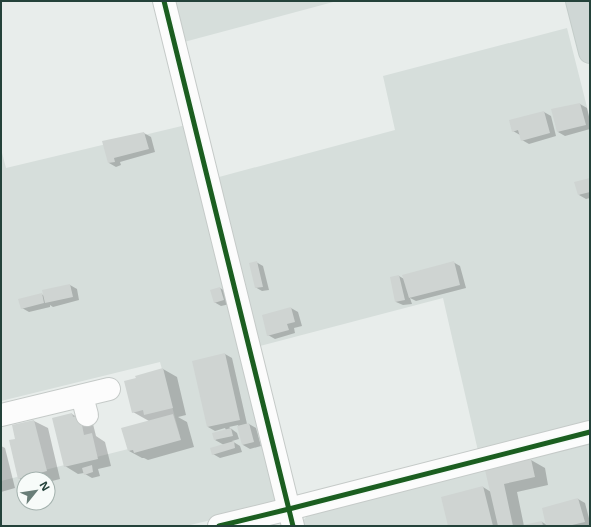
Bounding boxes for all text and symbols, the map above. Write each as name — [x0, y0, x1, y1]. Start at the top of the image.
north arrow — [16, 471, 56, 511]
text: N — [36, 478, 54, 493]

